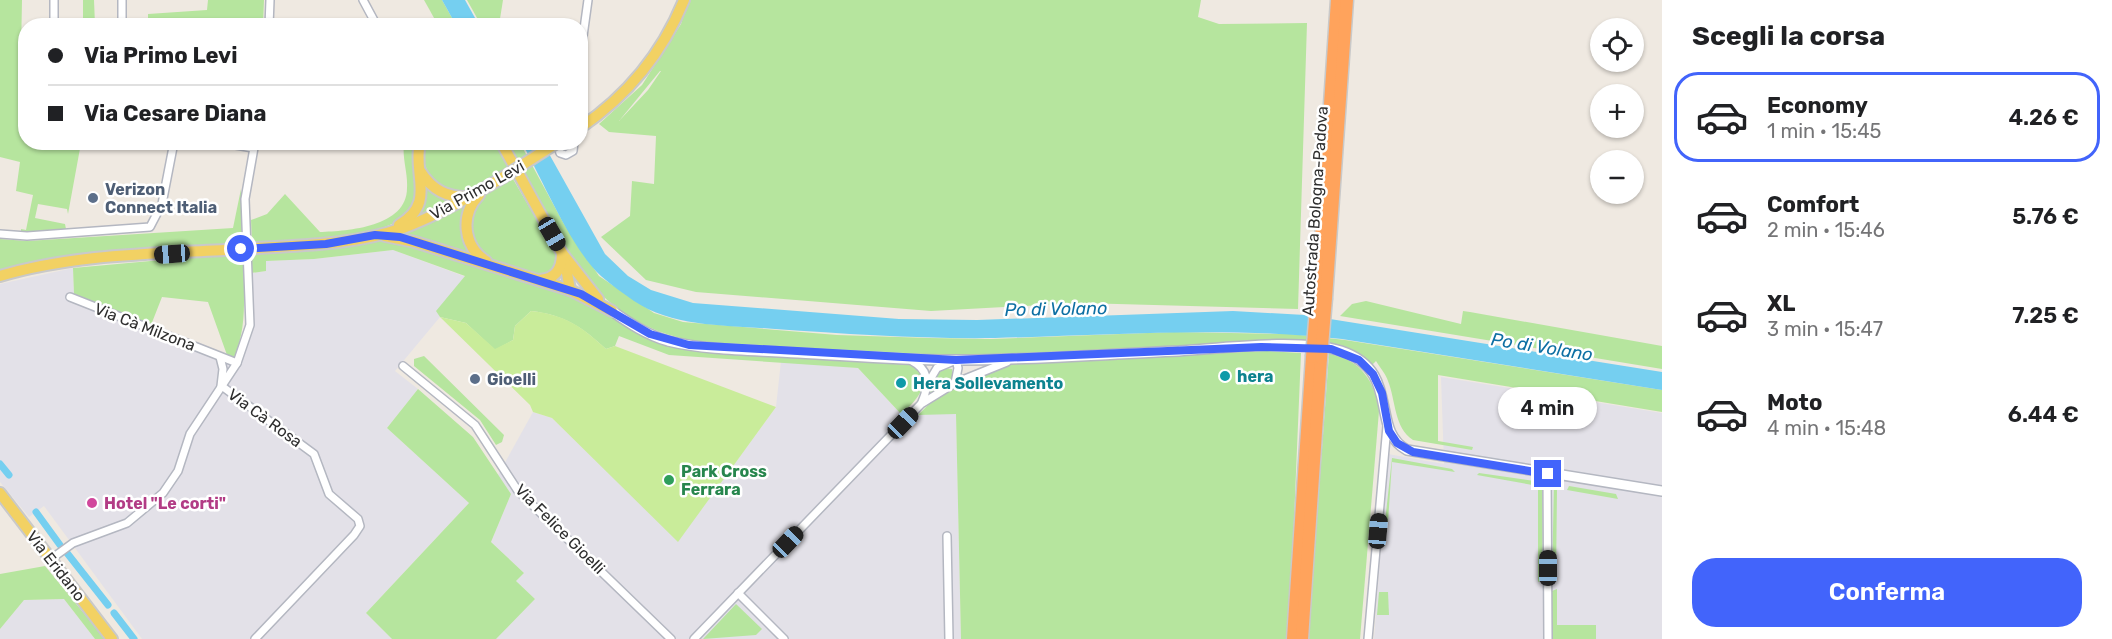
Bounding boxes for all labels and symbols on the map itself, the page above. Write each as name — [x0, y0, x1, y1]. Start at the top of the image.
street label: Autostrada Bologna-Padova — [1298, 105, 1332, 317]
street label: Via Primo Levi — [427, 156, 527, 224]
place label: Verizon Connect Italia — [105, 180, 217, 217]
marker: Verizon Connect Italia — [86, 191, 100, 205]
car — [535, 214, 569, 254]
route start — [227, 235, 254, 262]
car — [153, 244, 191, 264]
water label: Po di Volano — [1004, 297, 1108, 321]
street label: Via Cà Milzona — [92, 299, 198, 355]
water label: Po di Volano — [1490, 328, 1594, 366]
place label: hera — [1237, 367, 1273, 386]
marker: hera — [1218, 369, 1232, 383]
place label: Gioelli — [487, 370, 536, 389]
marker: Gioelli — [468, 372, 482, 386]
place label: Hera Sollevamento — [913, 374, 1064, 393]
marker: Hera Sollevamento — [894, 376, 908, 390]
street label: Via Cà Rosa — [224, 385, 306, 451]
callout: 4 min — [1498, 387, 1598, 429]
car — [884, 404, 922, 442]
route end — [1534, 460, 1561, 487]
place label: Park Cross Ferrara — [681, 462, 767, 499]
marker: Park Cross Ferrara — [662, 473, 676, 487]
street label: Via Felice Gioelli — [511, 480, 609, 578]
place label: Hotel "Le corti" — [104, 494, 226, 513]
marker: Hotel "Le corti" — [85, 496, 99, 510]
car — [1367, 512, 1389, 550]
car — [769, 523, 807, 561]
street label: Via Eridano — [23, 527, 89, 605]
car — [1539, 550, 1557, 586]

